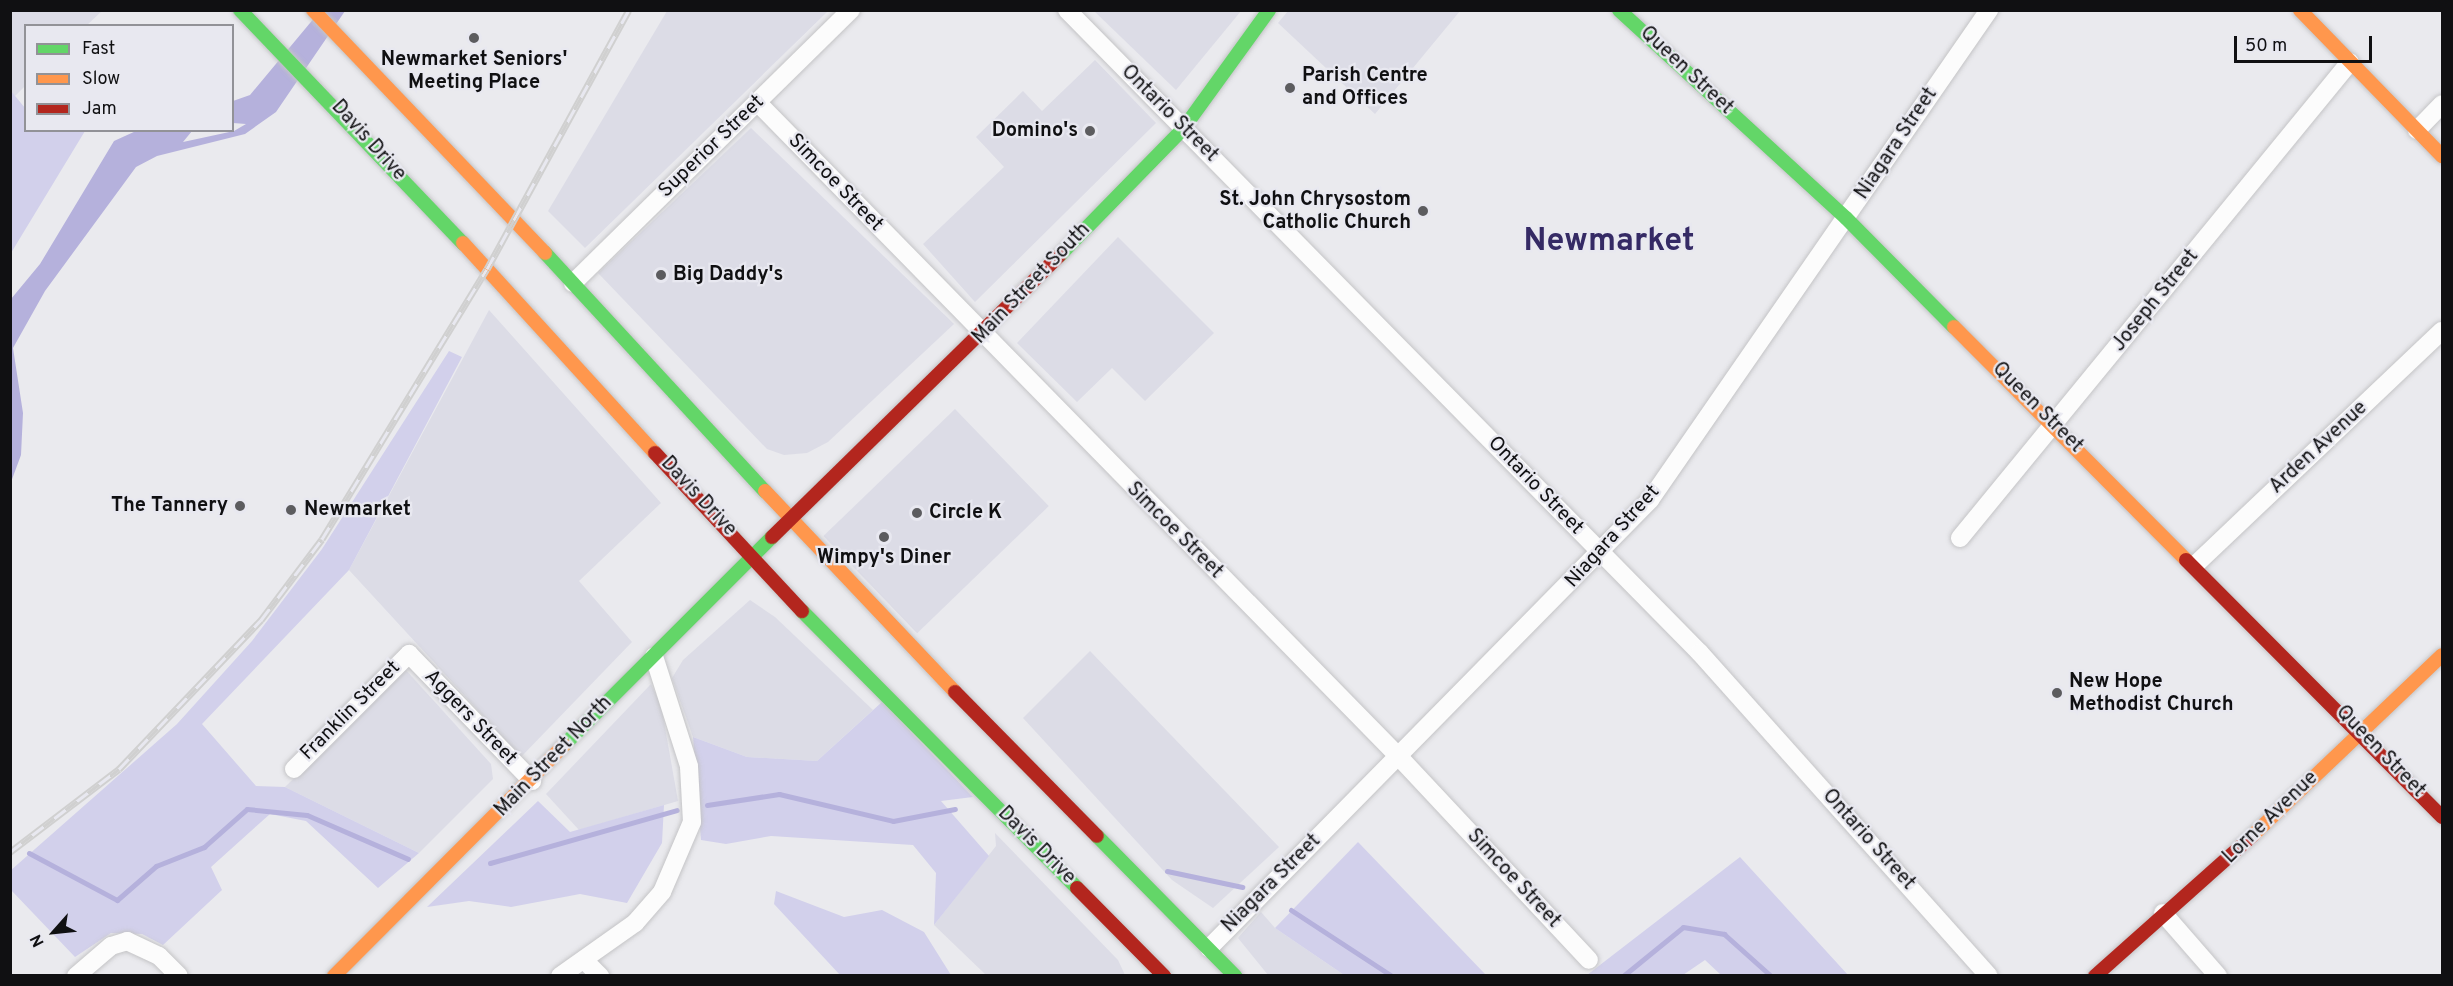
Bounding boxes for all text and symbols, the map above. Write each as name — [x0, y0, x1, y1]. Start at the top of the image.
street label: Queen Street — [1634, 22, 1738, 120]
legend — [24, 24, 234, 132]
scale bar — [2237, 24, 2375, 62]
marker: Newmarket Seniors' Meeting Place — [467, 31, 481, 45]
text: 50 m — [2245, 35, 2287, 58]
text: Fast — [82, 38, 115, 61]
place label: Newmarket Seniors' Meeting Place — [381, 48, 567, 95]
street label: Ontario Street — [1115, 60, 1223, 168]
place label: Parish Centre and Offices — [1302, 64, 1428, 111]
text: Slow — [82, 68, 120, 91]
marker: Parish Centre and Offices — [1283, 81, 1297, 95]
street label: Niagara Street — [1851, 83, 1943, 205]
street label: Superior Street — [654, 91, 770, 203]
street label: Davis Drive — [325, 96, 411, 186]
text: Jam — [82, 98, 117, 121]
place label: Domino's — [992, 119, 1078, 143]
marker: Domino's — [1083, 124, 1097, 138]
street label: Simcoe Street — [782, 129, 888, 237]
place label: St. John Chrysostom Catholic Church — [1219, 188, 1411, 235]
marker: St. John Chrysostom Catholic Church — [1416, 204, 1430, 218]
street label: Main Street South — [968, 218, 1096, 350]
district label: Newmarket — [1523, 223, 1695, 261]
street label: Joseph Street — [2108, 245, 2204, 357]
place label: Big Daddy's — [673, 263, 783, 287]
marker: Big Daddy's — [654, 268, 668, 282]
street label: Queen Street — [1986, 357, 2088, 459]
street label: Arden Avenue — [2265, 396, 2373, 500]
street label: Ontario Street — [1482, 432, 1588, 540]
street label: Davis Drive — [655, 452, 741, 542]
street label: Simcoe Street — [1121, 478, 1227, 584]
street label: Niagara Street — [1561, 481, 1665, 593]
place label: The Tannery — [111, 494, 228, 518]
place label: Newmarket — [304, 498, 411, 522]
marker: The Tannery — [233, 499, 247, 513]
marker: Newmarket — [282, 501, 300, 519]
place label: Circle K — [929, 501, 1002, 525]
marker: Circle K — [910, 506, 924, 520]
marker: Wimpy's Diner — [877, 530, 891, 544]
place label: Wimpy's Diner — [817, 546, 951, 570]
street label: Franklin Street — [296, 656, 406, 766]
street label: Aggers Street — [419, 665, 521, 771]
place label: New Hope Methodist Church — [2069, 670, 2234, 717]
marker: New Hope Methodist Church — [2050, 686, 2064, 700]
street label: Main Street North — [490, 692, 618, 822]
street label: Queen Street — [2330, 701, 2430, 803]
street label: Lorne Avenue — [2218, 766, 2324, 870]
street label: Ontario Street — [1816, 785, 1920, 895]
street label: Davis Drive — [992, 802, 1080, 890]
street label: Simcoe Street — [1461, 825, 1565, 933]
street label: Niagara Street — [1218, 830, 1326, 938]
north arrow — [24, 902, 84, 962]
text: N — [26, 931, 49, 950]

